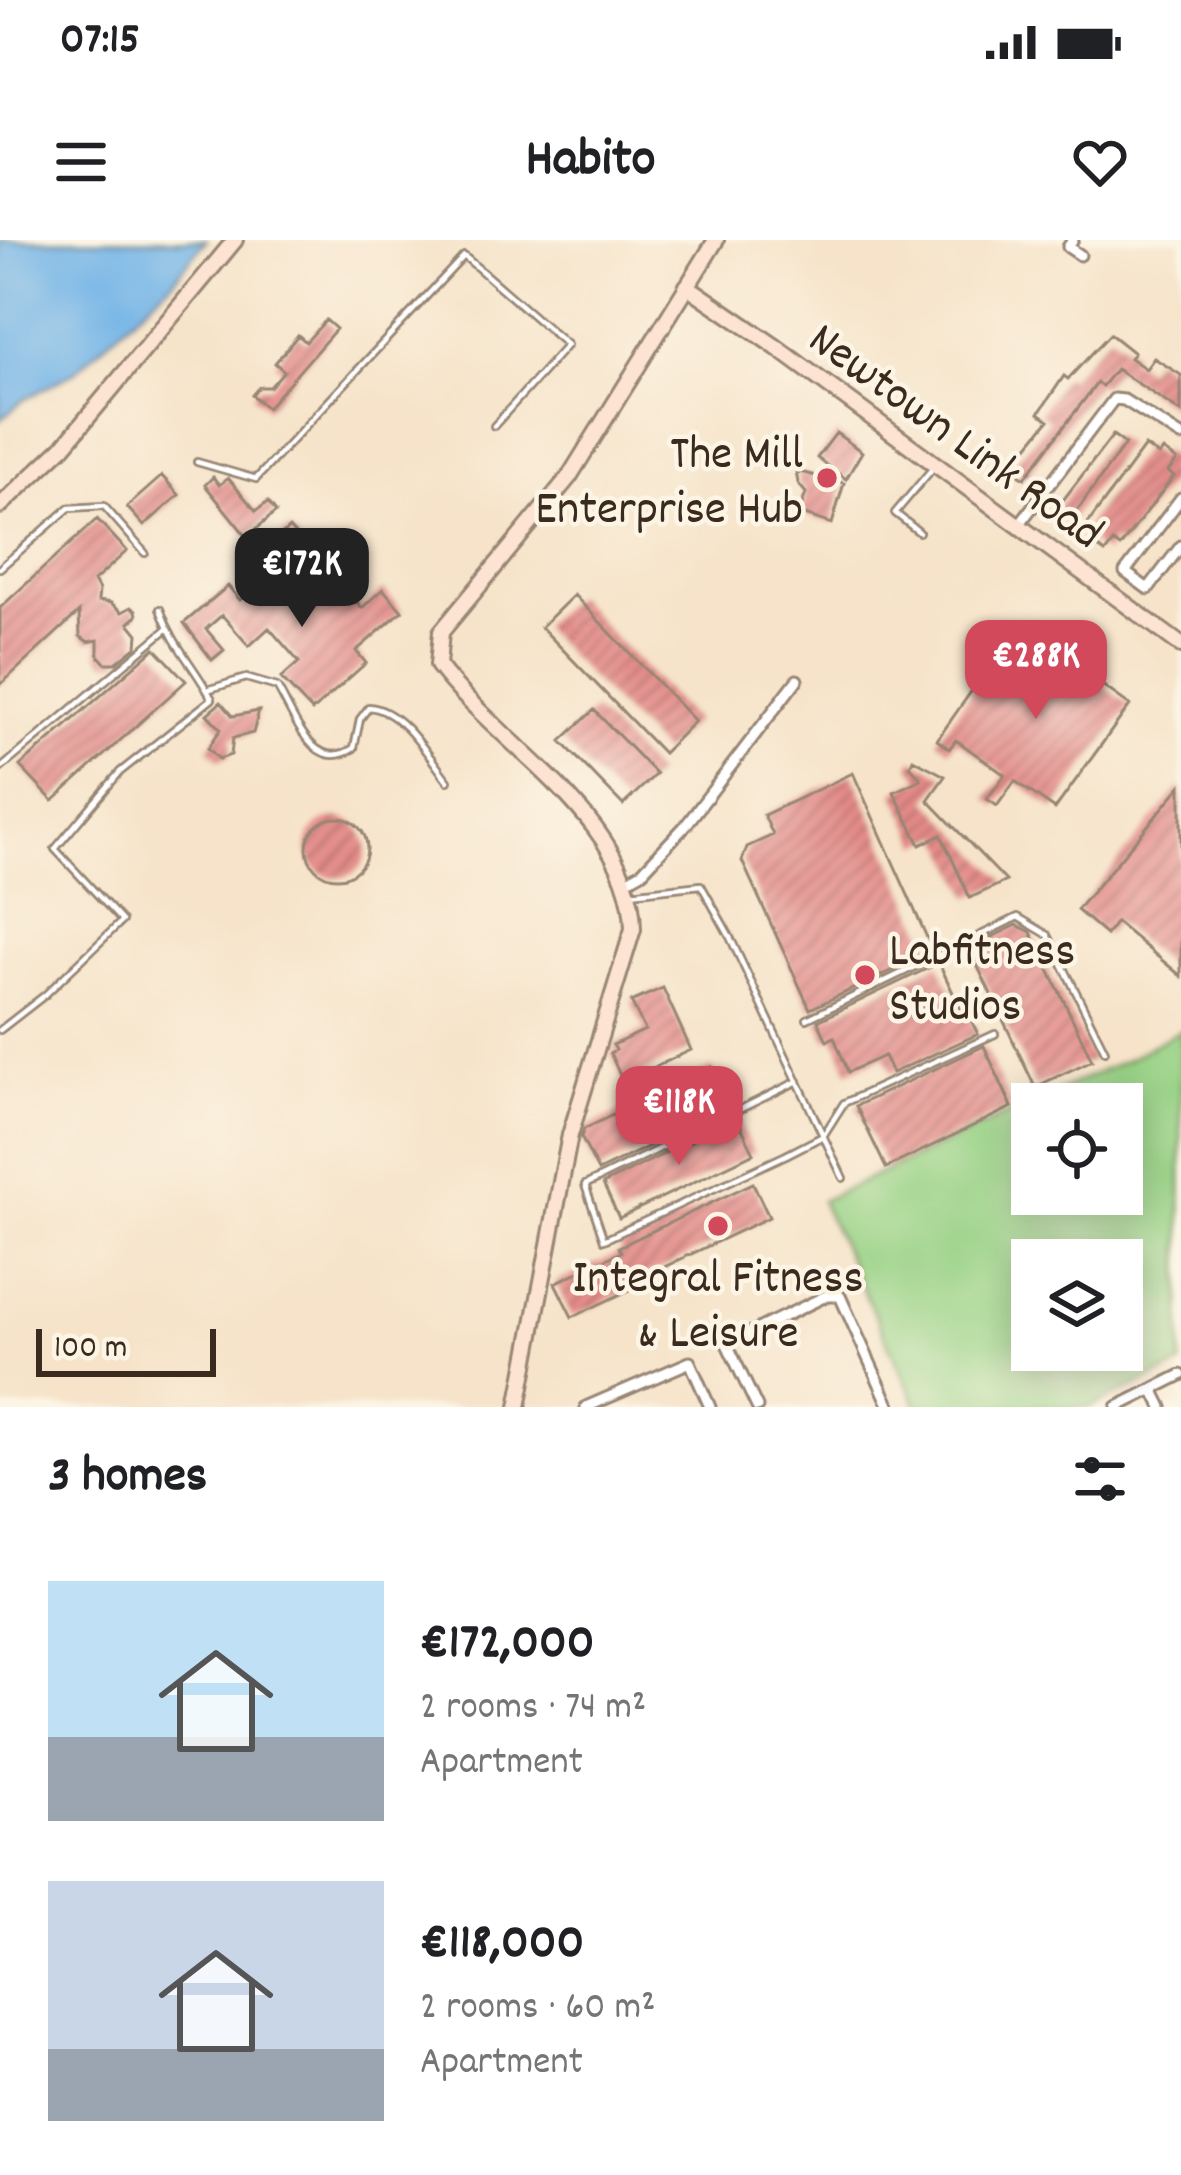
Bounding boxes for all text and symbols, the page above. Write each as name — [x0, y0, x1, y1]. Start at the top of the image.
text: 07:15 — [60, 10, 140, 74]
text: Habito — [525, 124, 656, 201]
icon: menu — [48, 129, 114, 195]
icon: heart — [1067, 129, 1133, 195]
street label: Newtown Link Road — [792, 308, 1115, 570]
place label: The Mill Enterprise Hub — [535, 423, 803, 547]
marker: The Mill Enterprise Hub — [814, 465, 840, 491]
pin: €172K — [218, 528, 386, 630]
text: €172K — [262, 539, 342, 594]
pin: €288K — [952, 620, 1120, 722]
text: €288K — [992, 631, 1080, 686]
place label: Labfitness Studios — [889, 920, 1076, 1044]
marker: Labfitness Studios — [852, 962, 878, 988]
pin: €118K — [595, 1066, 763, 1168]
text: €118K — [643, 1077, 715, 1132]
map controls — [1011, 1083, 1143, 1371]
button: locate — [1011, 1083, 1143, 1215]
marker: Integral Fitness & Leisure — [705, 1213, 731, 1239]
button: layers — [1011, 1239, 1143, 1371]
place label: Integral Fitness & Leisure — [572, 1247, 864, 1371]
scale bar — [36, 1323, 216, 1376]
text: 100 m — [54, 1326, 127, 1373]
text: 3 homes — [48, 1443, 207, 1515]
icon: filters — [1067, 1446, 1133, 1512]
text: €172,000 — [420, 1610, 595, 1682]
icon: home — [144, 1629, 288, 1773]
text: 2 rooms · 74 m² — [420, 1682, 646, 1737]
text: Apartment — [420, 1737, 583, 1792]
text: €118,000 — [420, 1910, 584, 1982]
icon: home — [144, 1929, 288, 2073]
text: 2 rooms · 60 m² — [420, 1982, 655, 2037]
text: Apartment — [420, 2037, 583, 2092]

